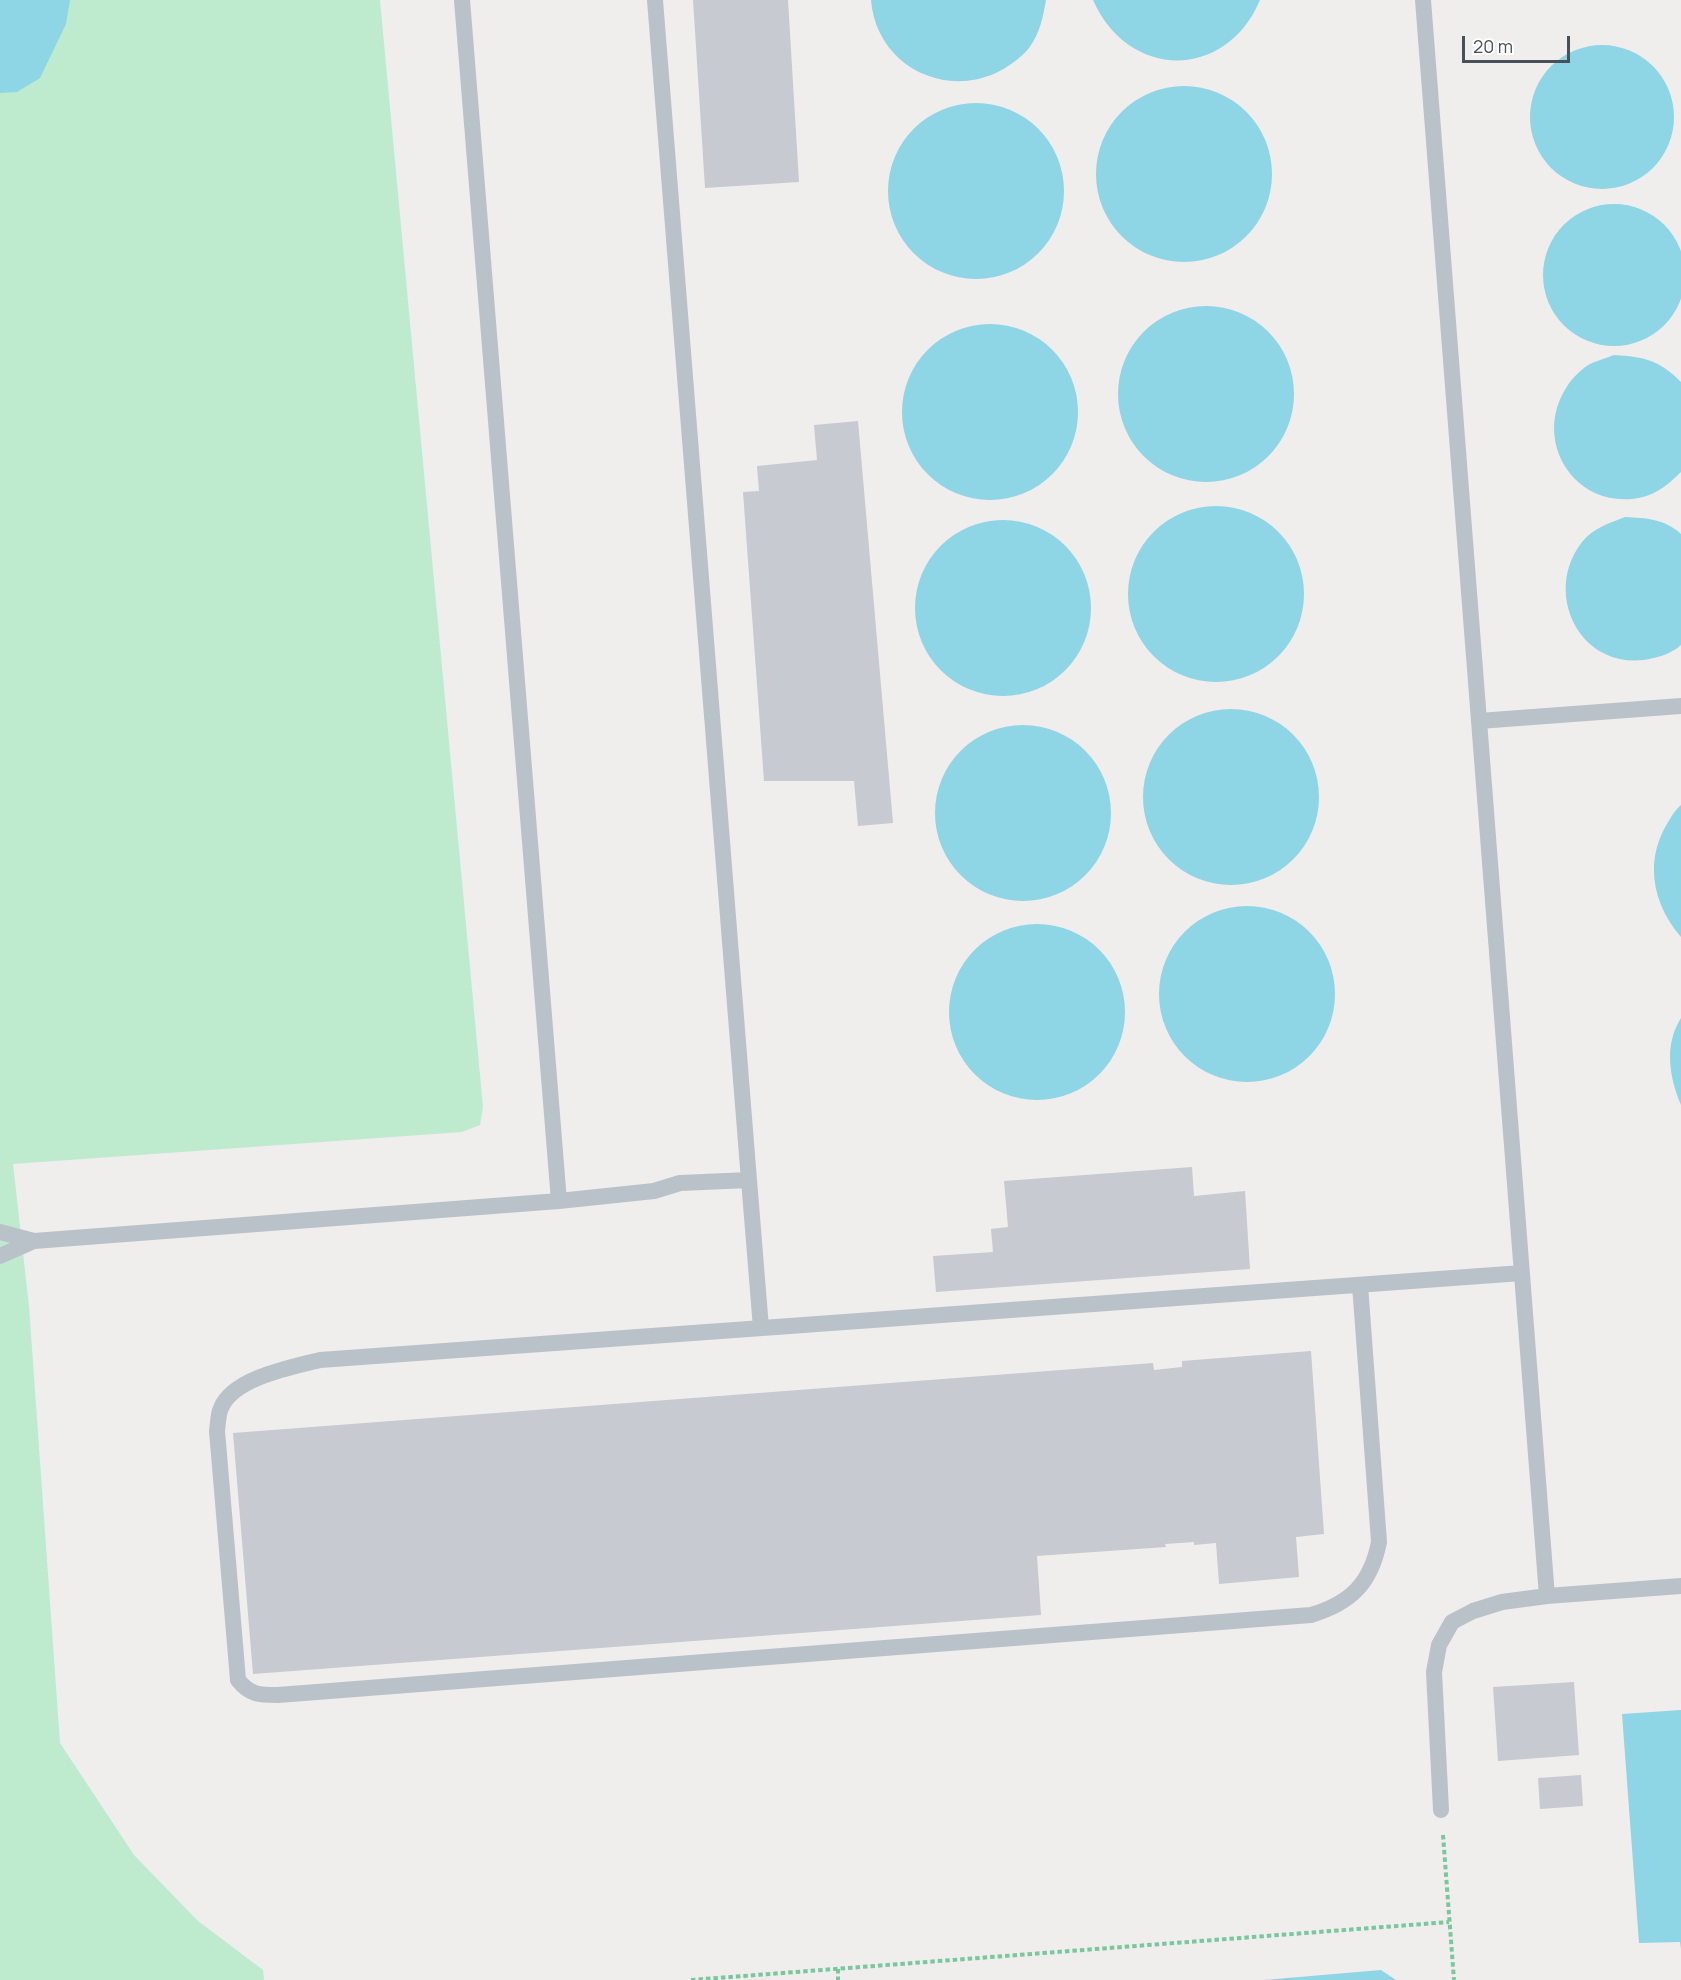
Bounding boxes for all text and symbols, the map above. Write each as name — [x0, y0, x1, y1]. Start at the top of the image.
scale bar — [1465, 24, 1573, 62]
text: 20 m — [1473, 34, 1513, 58]

